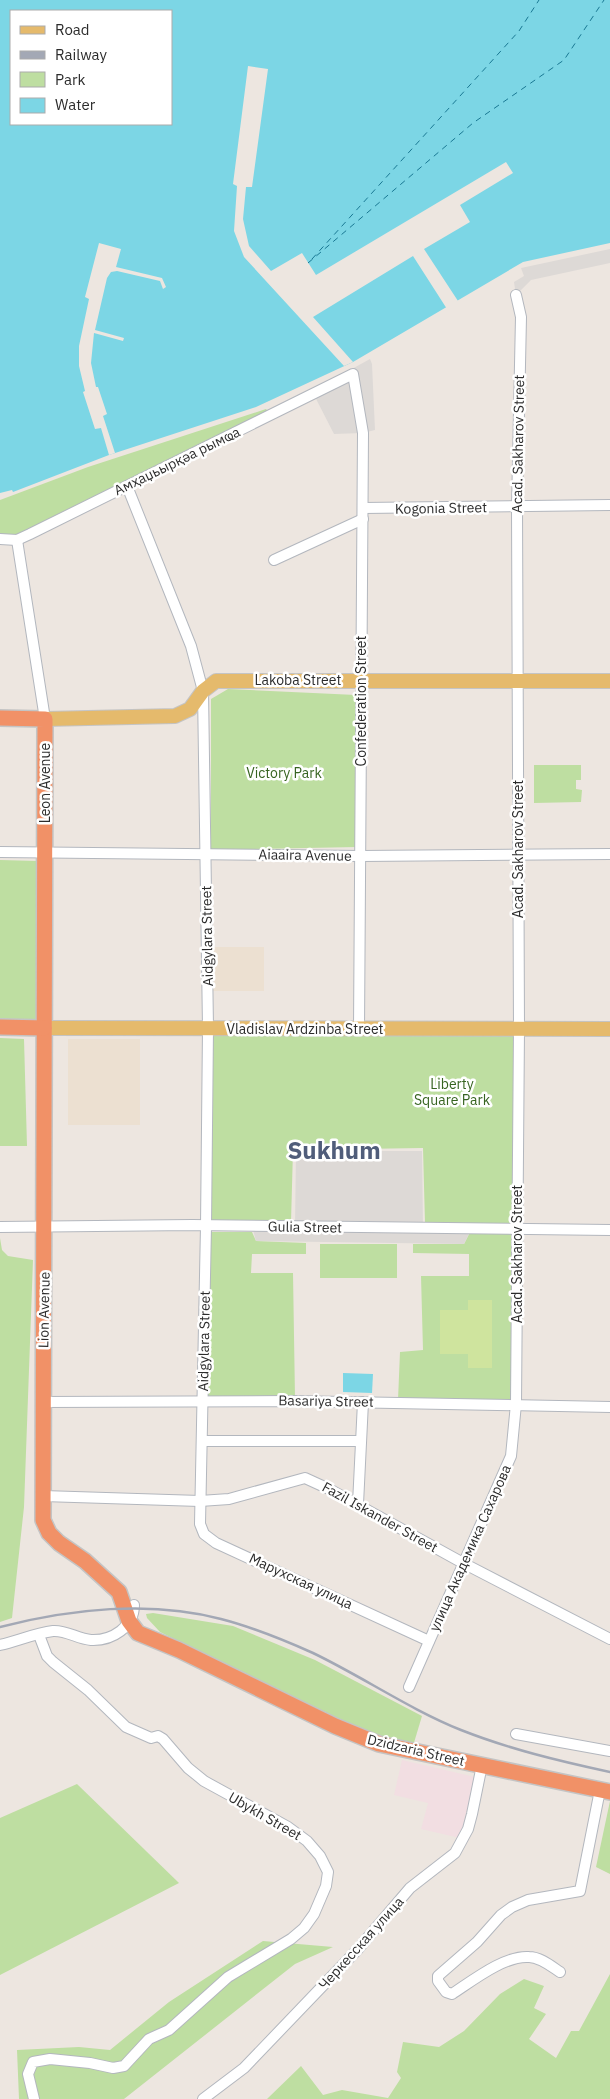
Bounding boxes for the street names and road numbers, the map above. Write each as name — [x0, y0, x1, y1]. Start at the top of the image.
street label: Acad. Sakharov Street — [508, 375, 528, 513]
street label: Амҳаџьырқәа рымҩа — [111, 422, 244, 499]
street label: Kogonia Street — [395, 498, 487, 518]
street label: Confederation Street — [352, 635, 370, 766]
street label: Lakoba Street — [255, 671, 341, 689]
street label: Leon Avenue — [36, 742, 54, 823]
street label: Acad. Sakharov Street — [509, 780, 527, 918]
street label: Aiaaira Avenue — [258, 845, 352, 865]
street label: Aidgylara Street — [197, 885, 217, 986]
street label: Vladislav Ardzinba Street — [226, 1020, 384, 1038]
street label: Acad. Sakharov Street — [508, 1185, 526, 1323]
street label: Gulia Street — [268, 1217, 342, 1237]
street label: Lion Avenue — [34, 1271, 54, 1348]
street label: Aidgylara Street — [194, 1290, 214, 1391]
street label: Basariya Street — [278, 1391, 374, 1411]
street label: улица Академика Сахарова — [425, 1461, 515, 1634]
street label: Fazil Iskander Street — [319, 1478, 441, 1556]
street label: Марухская улица — [246, 1549, 356, 1613]
street label: Dzidzaria Street — [366, 1730, 466, 1770]
street label: Ubykh Street — [225, 1788, 305, 1844]
street label: Черкесская улица — [315, 1893, 408, 1993]

